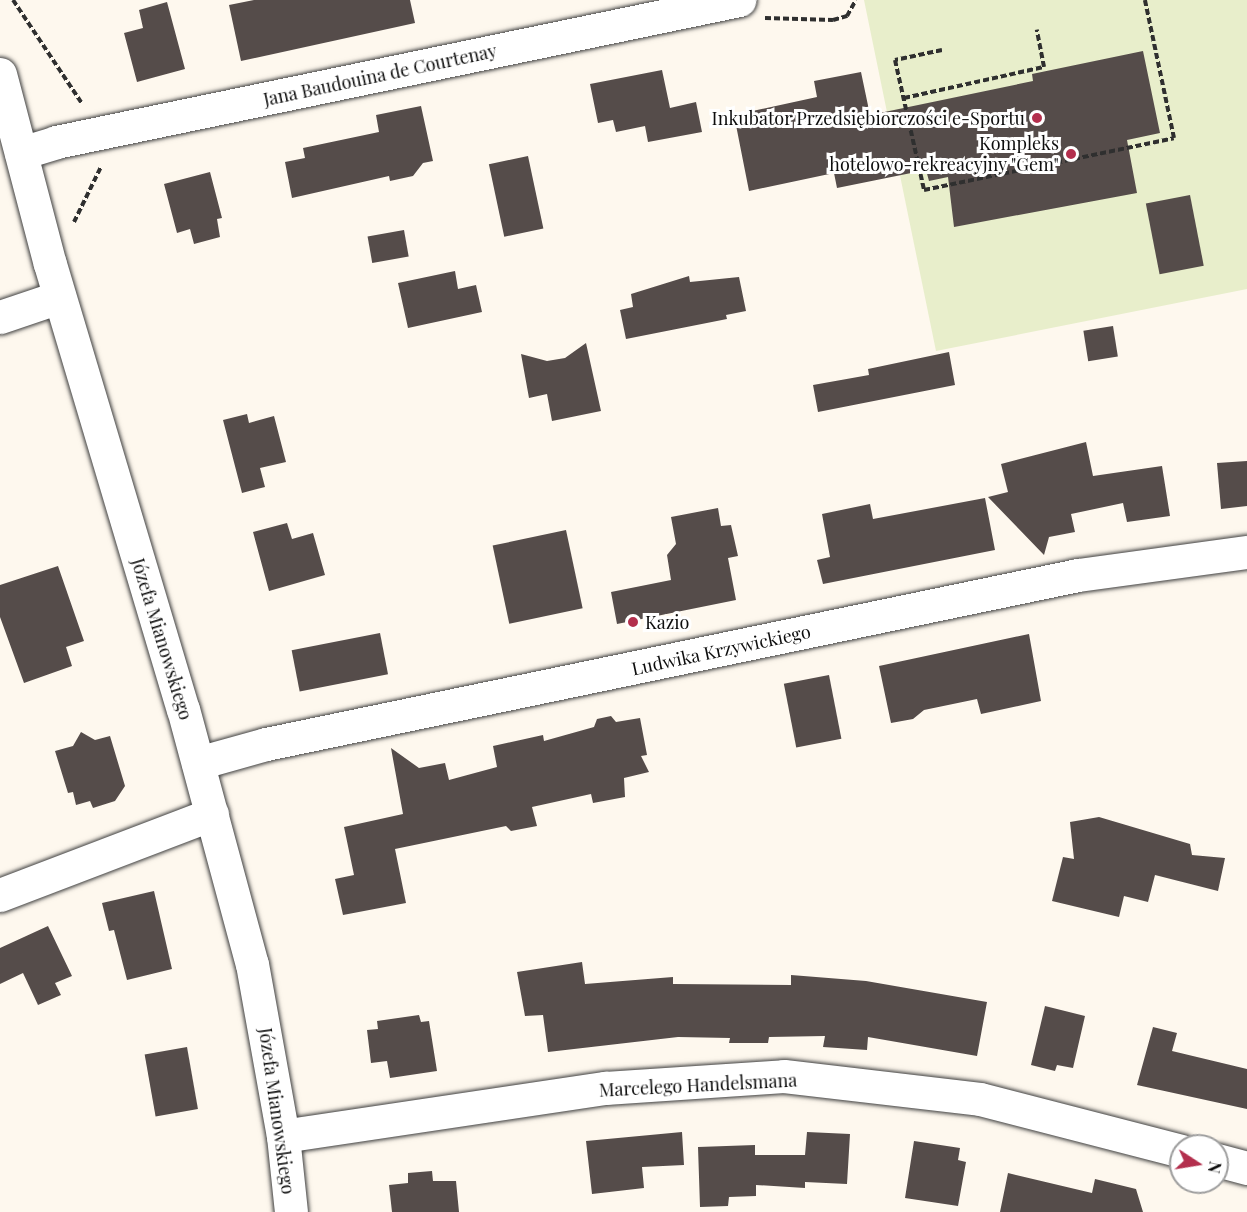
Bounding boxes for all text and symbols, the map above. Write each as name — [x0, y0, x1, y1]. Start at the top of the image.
street label: Jana Baudouina de Courtenay — [261, 40, 499, 110]
place label: Inkubator Przedsiębiorczości e-Sportu — [711, 107, 1025, 129]
marker: Inkubator Przedsiębiorczości e-Sportu — [1030, 111, 1044, 125]
place label: Kompleks hotelowo-rekreacyjny "Gem" — [829, 133, 1059, 176]
marker: Kompleks hotelowo-rekreacyjny "Gem" — [1064, 147, 1078, 161]
street label: Józefa Mianowskiego — [127, 555, 197, 723]
place label: Kazio — [645, 611, 689, 633]
marker: Kazio — [626, 615, 640, 629]
street label: Ludwika Krzywickiego — [629, 620, 813, 680]
street label: Józefa Mianowskiego — [255, 1026, 299, 1196]
street label: Marcelego Handelsmana — [598, 1069, 798, 1101]
north arrow — [1169, 1134, 1229, 1194]
text: N — [1204, 1160, 1227, 1175]

